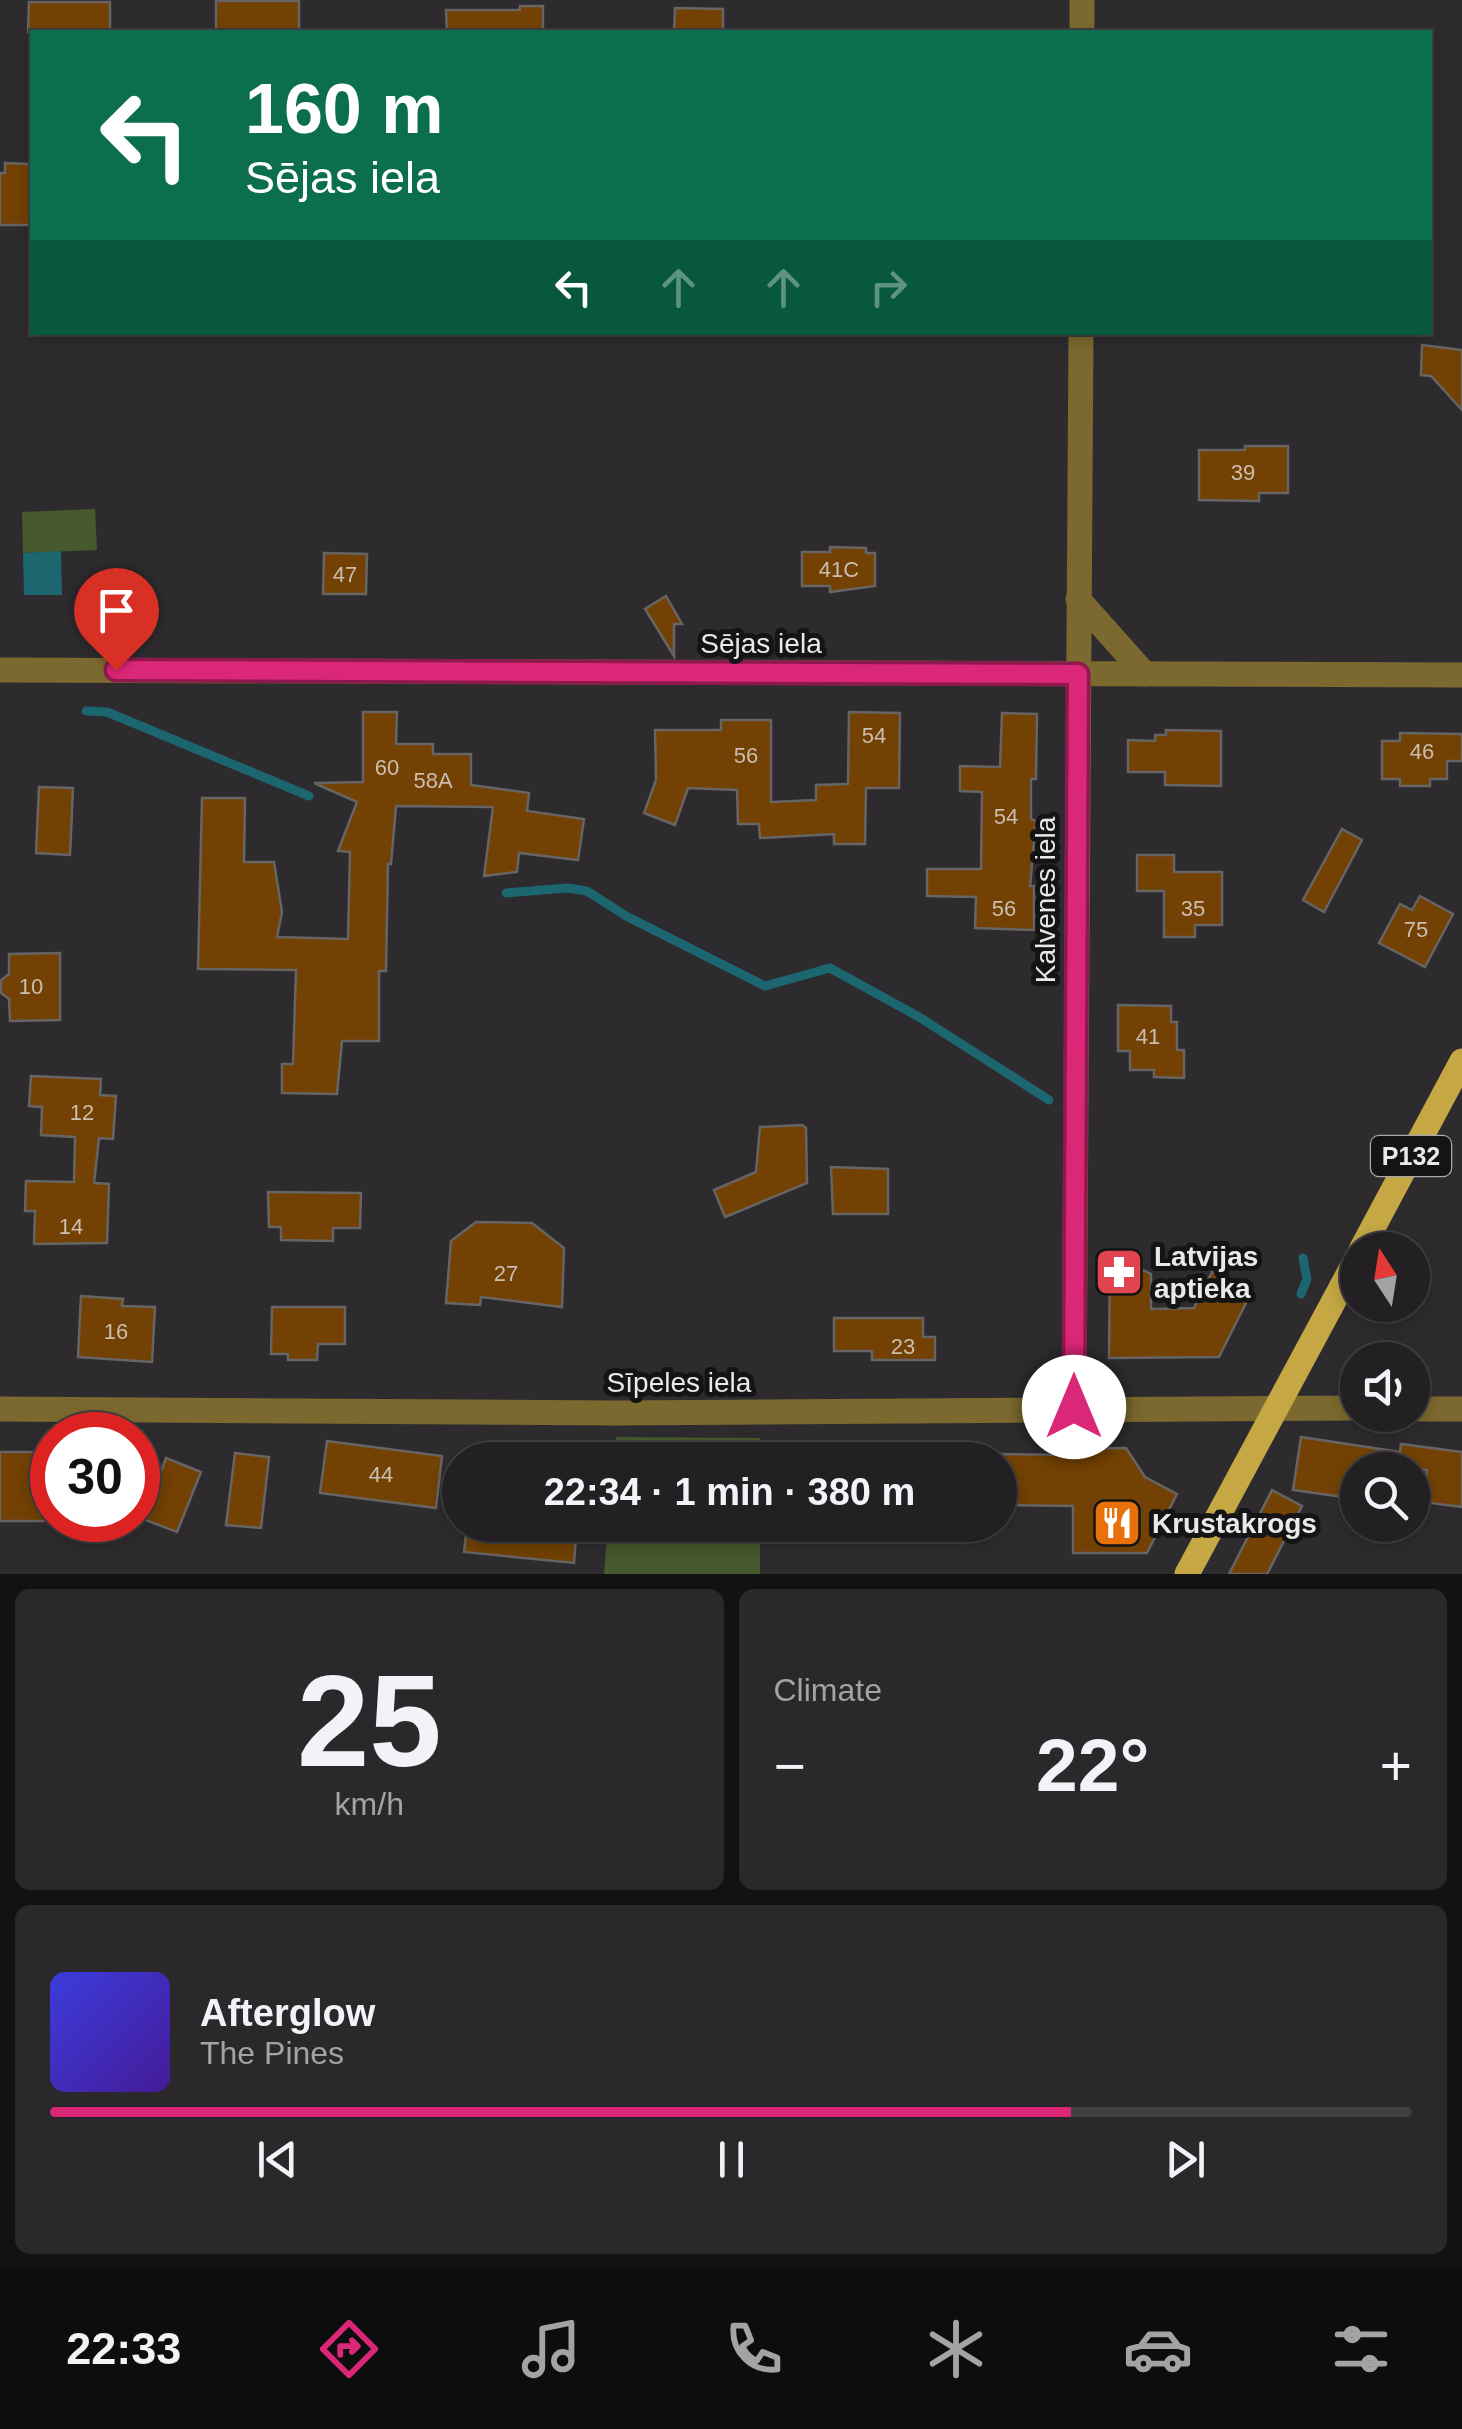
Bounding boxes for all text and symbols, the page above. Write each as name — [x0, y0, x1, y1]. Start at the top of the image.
icon: left — [80, 70, 210, 200]
text: 160 m — [245, 70, 443, 148]
text: Sējas iela — [245, 152, 440, 203]
icon: left — [546, 260, 601, 315]
icon: ahead — [651, 260, 706, 315]
icon: ahead — [756, 260, 811, 315]
icon: right — [861, 260, 916, 315]
house number: 39 — [1231, 460, 1255, 485]
house number: 41C — [819, 557, 859, 582]
house number: 47 — [333, 562, 357, 587]
pin — [74, 568, 159, 671]
icon: arrive — [89, 583, 144, 638]
street label: Sējas iela — [700, 628, 822, 659]
house number: 54 — [862, 723, 886, 748]
house number: 46 — [1410, 739, 1434, 764]
house number: 56 — [734, 743, 758, 768]
house number: 60 — [375, 755, 399, 780]
house number: 58A — [413, 768, 453, 793]
house number: 54 — [994, 804, 1018, 829]
street label: Kalvenes iela — [1030, 816, 1061, 983]
house number: 56 — [992, 896, 1016, 921]
house number: 35 — [1181, 896, 1205, 921]
house number: 75 — [1404, 917, 1428, 942]
house number: 10 — [19, 974, 43, 999]
house number: 41 — [1136, 1024, 1160, 1049]
house number: 12 — [70, 1100, 94, 1125]
road number: P132 — [1371, 1136, 1451, 1176]
house number: 14 — [59, 1214, 83, 1239]
north arrow — [1340, 1232, 1430, 1322]
map controls — [1340, 1232, 1430, 1542]
place label: Latvijas aptieka — [1154, 1241, 1258, 1304]
pharmacy icon: Latvijas aptieka — [1093, 1246, 1145, 1298]
house number: 27 — [494, 1261, 518, 1286]
house number: 16 — [104, 1319, 128, 1344]
house number: 23 — [891, 1334, 915, 1359]
button: sound — [1340, 1342, 1430, 1432]
position arrow — [1022, 1355, 1126, 1459]
street label: Sīpeles iela — [607, 1367, 752, 1398]
speed limit sign: 30 — [30, 1412, 160, 1542]
button: search — [1340, 1452, 1430, 1542]
house number: 44 — [369, 1462, 393, 1487]
text: 22:34 · 1 min · 380 m — [544, 1471, 915, 1513]
restaurant icon: Krustakrogs — [1091, 1497, 1143, 1549]
place label: Krustakrogs — [1152, 1508, 1317, 1539]
text: 25 — [297, 1648, 442, 1794]
text: Climate — [774, 1672, 882, 1708]
text: 22° — [1036, 1723, 1149, 1807]
text: − — [774, 1735, 806, 1797]
text: + — [1380, 1735, 1412, 1797]
text: km/h — [335, 1786, 404, 1822]
text: Afterglow — [200, 1992, 375, 2034]
text: The Pines — [200, 2035, 344, 2071]
icon: previous — [250, 2132, 305, 2187]
icon: pause — [704, 2132, 759, 2187]
icon: next — [1158, 2132, 1213, 2187]
icon: directions — [314, 2314, 384, 2384]
icon: music — [516, 2314, 586, 2384]
icon: phone — [719, 2314, 789, 2384]
icon: climate — [921, 2314, 991, 2384]
icon: car — [1123, 2314, 1193, 2384]
icon: filters — [1326, 2314, 1396, 2384]
text: 22:33 — [66, 2323, 181, 2374]

